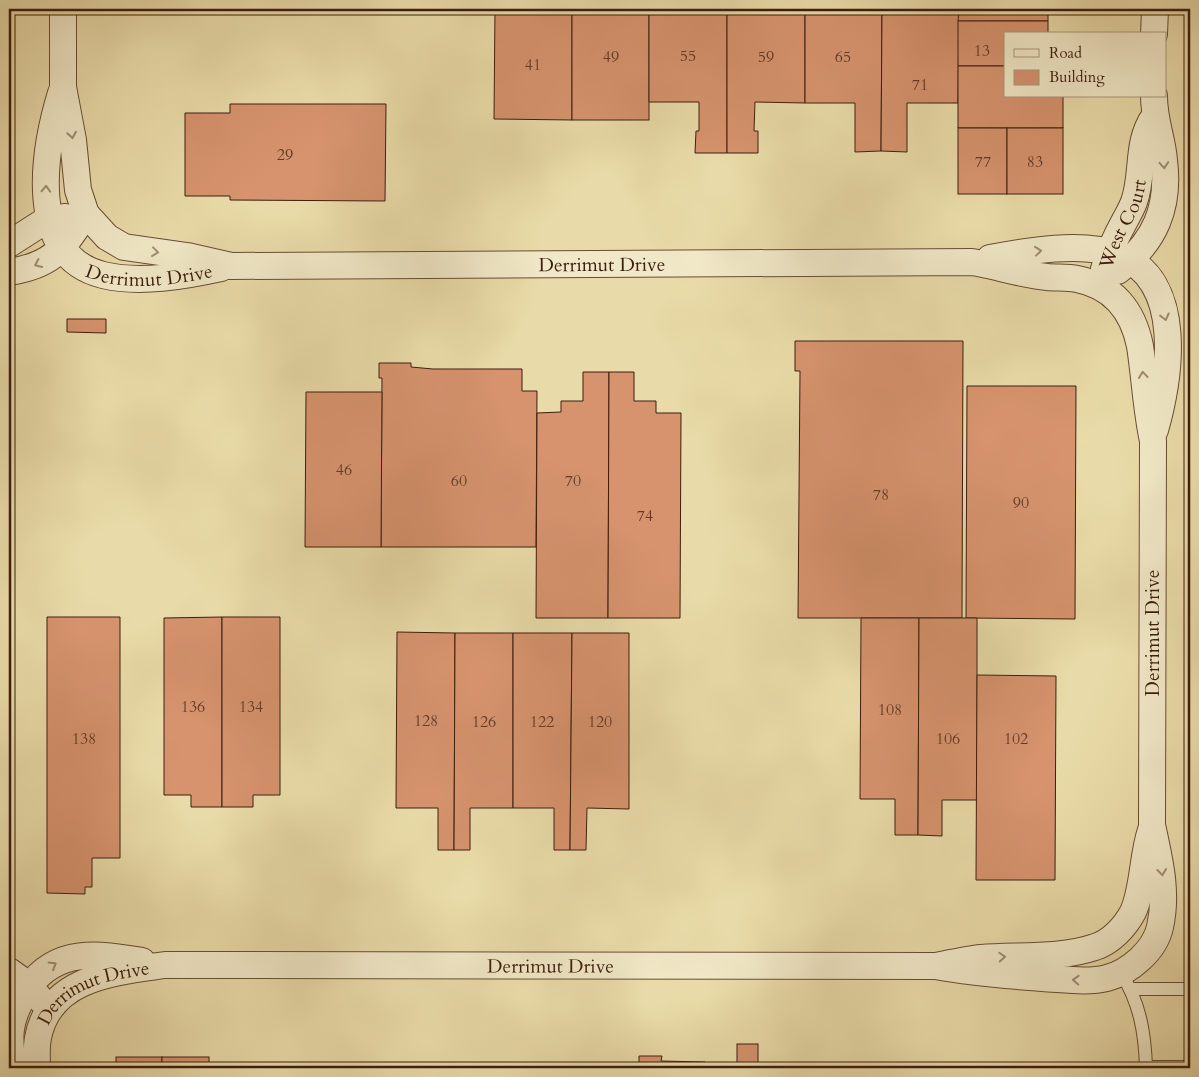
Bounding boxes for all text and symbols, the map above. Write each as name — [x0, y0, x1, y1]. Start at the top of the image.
legend — [1004, 32, 1166, 98]
house number: 13 — [974, 40, 990, 62]
text: Road — [1049, 43, 1082, 63]
house number: 55 — [680, 45, 696, 67]
house number: 49 — [603, 46, 619, 68]
house number: 59 — [758, 46, 774, 68]
house number: 65 — [835, 46, 851, 68]
house number: 41 — [525, 54, 541, 76]
text: Building — [1049, 67, 1105, 87]
house number: 71 — [912, 74, 928, 96]
one-way arrow — [66, 131, 76, 140]
house number: 29 — [277, 144, 293, 166]
house number: 77 — [975, 151, 991, 173]
house number: 83 — [1027, 151, 1043, 173]
one-way arrow — [1158, 161, 1169, 169]
street label: West Court — [1093, 178, 1153, 273]
one-way arrow — [41, 185, 52, 193]
one-way arrow — [151, 246, 159, 257]
one-way arrow — [1034, 246, 1042, 257]
street label: Derrimut Drive — [538, 252, 665, 278]
one-way arrow — [34, 258, 43, 269]
street label: Derrimut Drive — [82, 258, 215, 293]
one-way arrow — [1159, 312, 1170, 321]
one-way arrow — [1138, 371, 1149, 379]
house number: 46 — [336, 459, 352, 481]
house number: 60 — [451, 470, 467, 492]
house number: 70 — [565, 470, 581, 492]
house number: 78 — [873, 484, 889, 506]
house number: 90 — [1013, 492, 1029, 514]
house number: 74 — [637, 505, 653, 527]
street label: Derrimut Drive — [1140, 570, 1166, 696]
house number: 136 — [181, 696, 205, 718]
house number: 134 — [239, 696, 263, 718]
house number: 108 — [878, 699, 902, 721]
house number: 128 — [414, 710, 438, 732]
house number: 126 — [472, 711, 496, 733]
house number: 122 — [530, 711, 554, 733]
house number: 120 — [588, 711, 612, 733]
house number: 138 — [72, 728, 96, 750]
house number: 106 — [936, 728, 960, 750]
house number: 102 — [1004, 728, 1028, 750]
one-way arrow — [1156, 869, 1167, 877]
one-way arrow — [998, 952, 1006, 963]
street label: Derrimut Drive — [487, 953, 614, 980]
street label: Derrimut Drive — [31, 955, 151, 1029]
one-way arrow — [48, 962, 57, 972]
one-way arrow — [1072, 974, 1080, 985]

